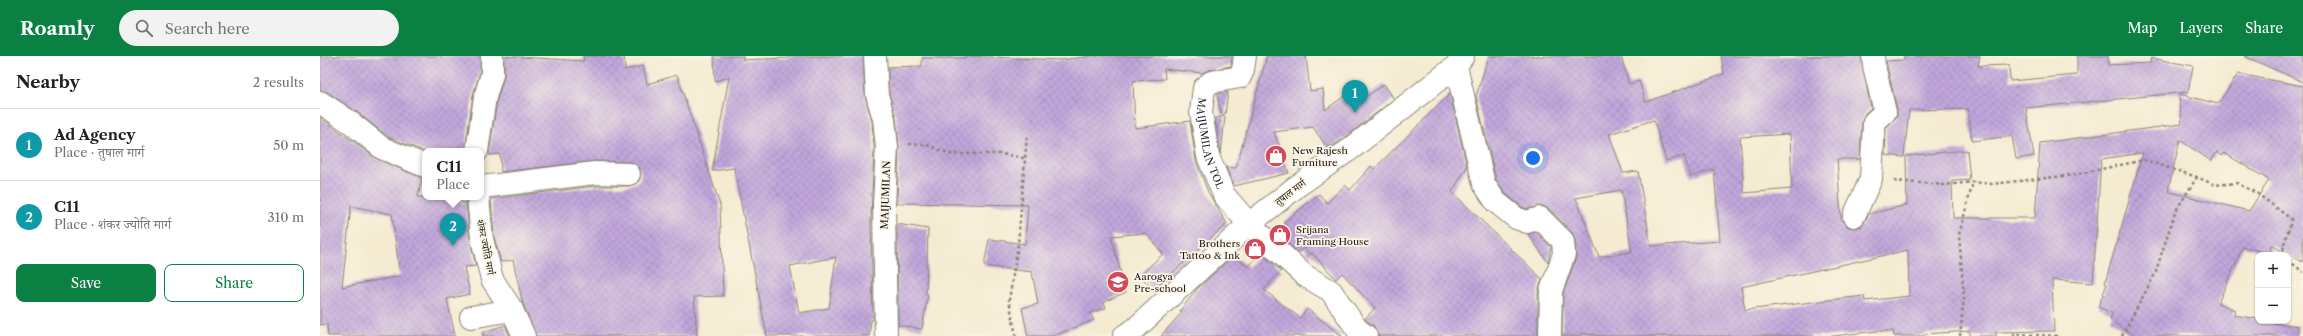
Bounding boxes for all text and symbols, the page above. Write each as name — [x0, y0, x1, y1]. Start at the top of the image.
search box — [119, 10, 399, 46]
text: Roamly — [20, 17, 95, 40]
icon: search — [133, 17, 155, 39]
text: Search here — [165, 19, 250, 38]
text: Map — [2127, 19, 2157, 37]
text: Layers — [2179, 19, 2223, 37]
text: Share — [2245, 19, 2283, 37]
text: Nearby — [16, 72, 80, 92]
text: 2 results — [253, 74, 304, 90]
pin: 1 — [1342, 80, 1368, 113]
street label: MAIJUMILAN TOL — [1194, 97, 1227, 191]
text: Ad Agency — [54, 125, 135, 144]
text: 1 — [26, 137, 32, 153]
text: 50 m — [273, 137, 304, 153]
shop icon: New Rajesh Furniture — [1263, 143, 1289, 169]
text: Place · तुषाल मार्ग — [54, 144, 144, 160]
place label: New Rajesh Furniture — [1292, 144, 1348, 169]
popup — [422, 148, 484, 200]
your location — [1523, 148, 1543, 168]
text: C11 — [436, 157, 462, 176]
street label: MAIJUMILAN — [878, 160, 893, 230]
text: Place — [436, 176, 470, 192]
street label: तुषाल मार्ग — [1271, 176, 1309, 209]
text: C11 — [54, 197, 80, 216]
text: 2 — [25, 209, 33, 225]
text: 310 m — [268, 209, 304, 225]
pin: 2 — [440, 213, 466, 246]
text: Place · शंकर ज्योति मार्ग — [54, 216, 171, 232]
street label: शंकर ज्योति मार्ग — [474, 218, 497, 277]
shop icon: Srijana Framing House — [1267, 222, 1293, 248]
place label: Srijana Framing House — [1296, 223, 1369, 248]
shop icon: Brothers Tattoo & Ink — [1242, 236, 1268, 262]
place label: Brothers Tattoo & Ink — [1180, 237, 1241, 262]
map controls — [2255, 252, 2291, 324]
button: + — [2255, 252, 2291, 288]
button: Save — [16, 264, 156, 302]
button: Share — [164, 264, 304, 302]
school or university icon: Aarogya Pre-school — [1105, 269, 1131, 295]
place label: Aarogya Pre-school — [1133, 270, 1186, 295]
button: − — [2255, 288, 2291, 324]

